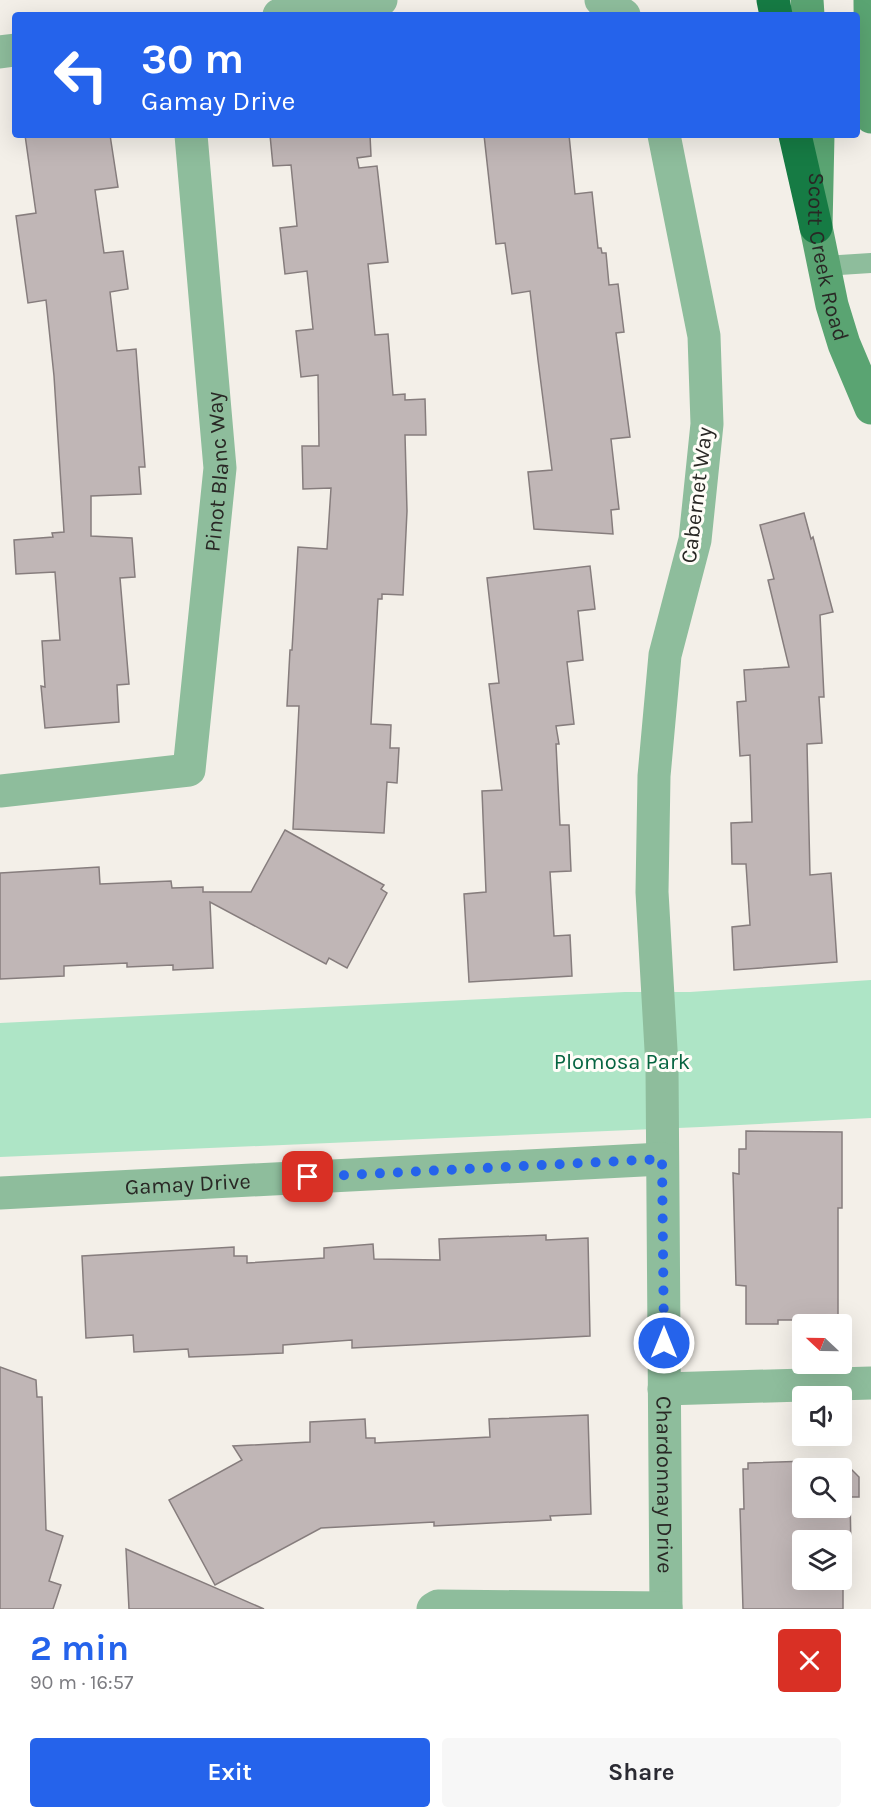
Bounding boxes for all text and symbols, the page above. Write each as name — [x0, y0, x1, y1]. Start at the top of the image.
text: 30 m — [141, 34, 244, 84]
icon: left — [42, 36, 120, 114]
text: Gamay Drive — [141, 85, 295, 117]
street label: Scott Creek Road — [802, 172, 854, 344]
street label: Pinot Blanc Way — [199, 390, 234, 553]
street label: Cabernet Way — [676, 425, 718, 565]
park label: Plomosa Park — [554, 1049, 690, 1075]
pin — [282, 1151, 333, 1202]
icon: arrive — [291, 1160, 324, 1193]
street label: Gamay Drive — [124, 1168, 251, 1201]
position arrow — [632, 1311, 696, 1375]
north arrow — [792, 1314, 852, 1374]
map controls — [792, 1314, 852, 1590]
button: sound — [792, 1386, 852, 1446]
street label: Chardonnay Drive — [650, 1396, 678, 1574]
button: search — [792, 1458, 852, 1518]
button: layers — [792, 1530, 852, 1590]
text: 2 min — [30, 1627, 129, 1669]
button: close — [778, 1629, 841, 1692]
text: 90 m · 16:57 — [30, 1671, 133, 1694]
button: Exit — [30, 1738, 430, 1807]
button: Share — [442, 1738, 841, 1807]

